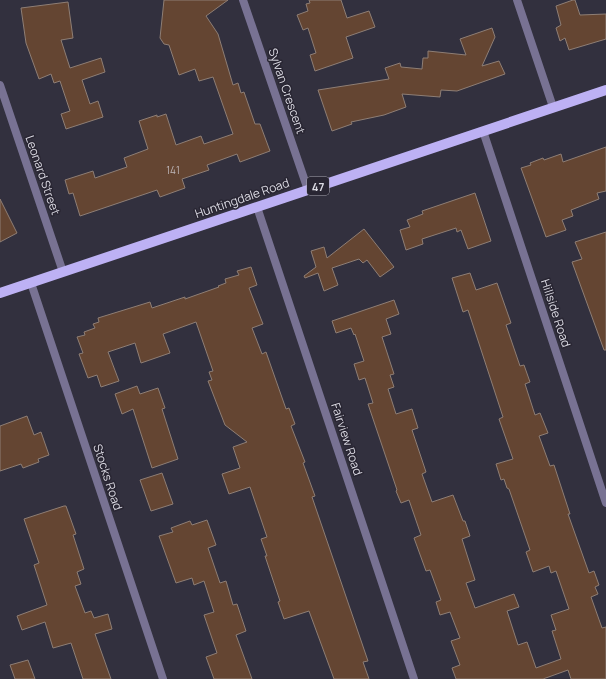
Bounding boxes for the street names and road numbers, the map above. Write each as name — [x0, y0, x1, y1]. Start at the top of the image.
street label: Sylvan Crescent — [264, 46, 310, 136]
street label: Leonard Street — [21, 133, 65, 217]
street label: Huntingdale Road — [193, 174, 291, 222]
road number: 47 — [307, 177, 329, 195]
street label: Hillside Road — [537, 277, 575, 349]
street label: Fairview Road — [327, 401, 367, 477]
street label: Stocks Road — [89, 442, 127, 512]

